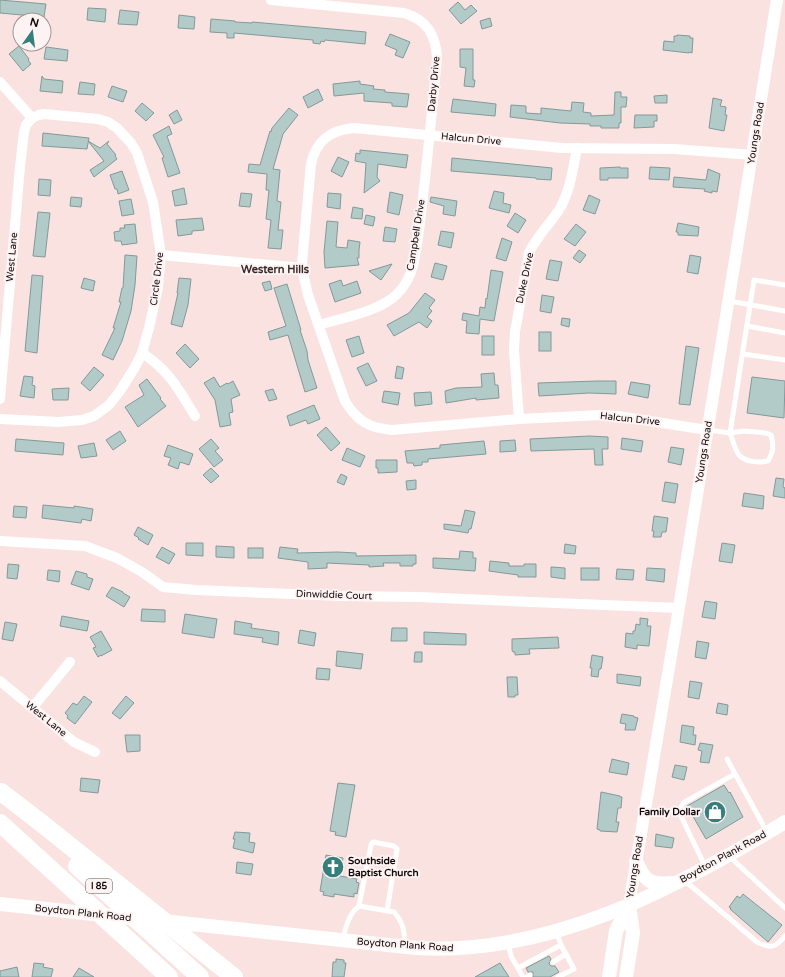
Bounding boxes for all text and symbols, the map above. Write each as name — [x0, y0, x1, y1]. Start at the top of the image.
north arrow — [12, 12, 52, 52]
text: N — [28, 15, 40, 30]
street label: Darby Drive — [426, 55, 442, 112]
street label: Youngs Road — [745, 101, 767, 165]
street label: Halcun Drive — [440, 130, 502, 148]
street label: Campbell Drive — [404, 198, 428, 272]
street label: West Lane — [4, 231, 20, 282]
street label: Circle Drive — [148, 251, 166, 306]
street label: Duke Drive — [514, 251, 536, 305]
district label: Western Hills — [241, 263, 310, 276]
street label: Halcun Drive — [599, 410, 661, 428]
street label: Youngs Road — [693, 420, 715, 484]
street label: Dinwiddie Court — [296, 588, 373, 602]
street label: West Lane — [23, 699, 69, 739]
shop icon: Family Dollar — [702, 799, 728, 825]
place label: Family Dollar — [639, 806, 700, 818]
street label: Boydton Plank Road — [678, 828, 768, 886]
street label: Youngs Road — [624, 835, 646, 899]
church icon: Southside Baptist Church — [320, 854, 346, 880]
place label: Southside Baptist Church — [348, 855, 419, 879]
road number: I 85 — [86, 879, 112, 893]
street label: Boydton Plank Road — [34, 902, 132, 924]
street label: Boydton Plank Road — [356, 936, 454, 954]

